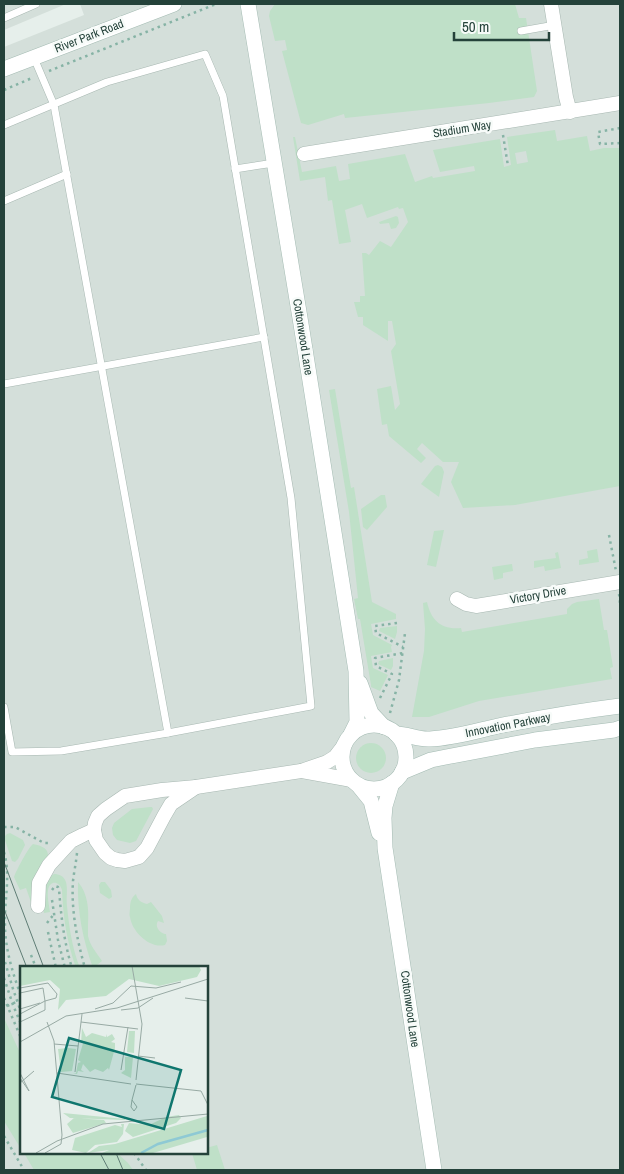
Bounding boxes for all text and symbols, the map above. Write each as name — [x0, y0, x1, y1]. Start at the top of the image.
scale bar — [454, 10, 549, 42]
street label: River Park Road — [52, 15, 126, 57]
text: 50 m — [462, 16, 489, 37]
street label: Stadium Way — [432, 116, 492, 141]
street label: Cottonwood Lane — [289, 298, 317, 376]
street label: Victory Drive — [509, 582, 567, 608]
street label: Innovation Parkway — [464, 709, 552, 741]
inset map — [20, 966, 208, 1154]
street label: Cottonwood Lane — [397, 970, 423, 1048]

